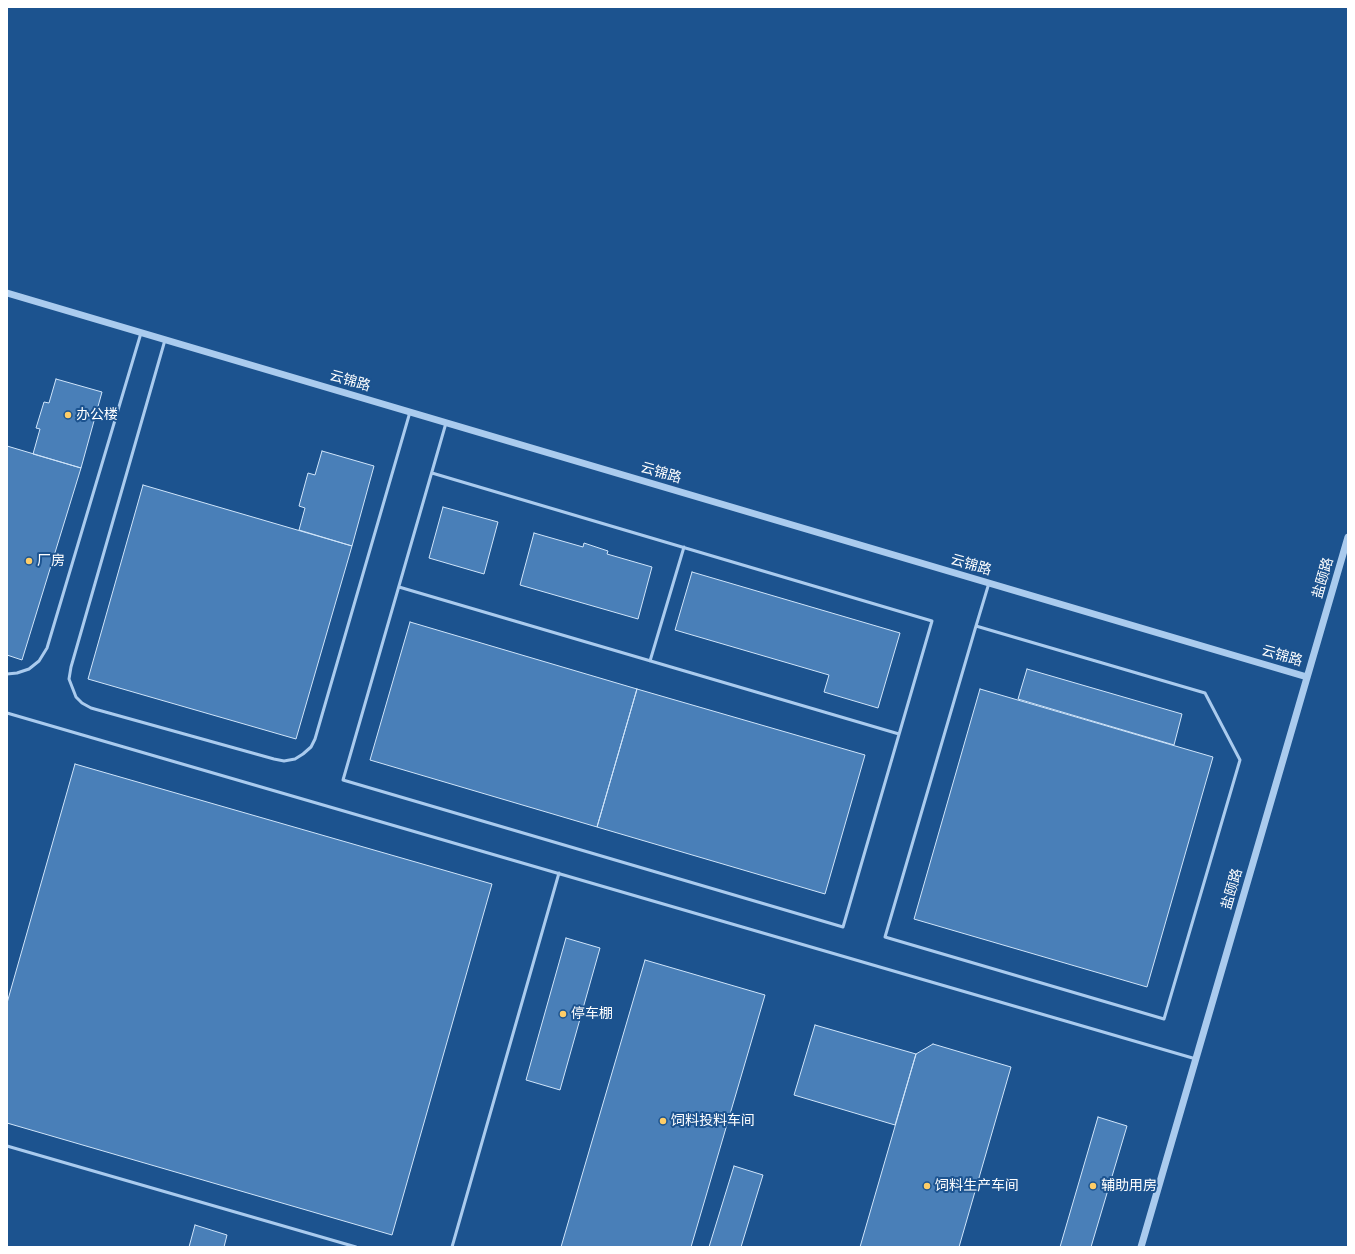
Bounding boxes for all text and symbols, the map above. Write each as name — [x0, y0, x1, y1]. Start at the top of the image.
street label: 云锦路 — [327, 367, 373, 395]
place label: 办公楼 — [76, 407, 118, 423]
marker: 办公楼 — [63, 410, 73, 420]
street label: 云锦路 — [638, 459, 684, 487]
street label: 云锦路 — [948, 551, 994, 579]
place label: 厂房 — [37, 553, 65, 569]
street label: 盐颐路 — [1309, 555, 1337, 601]
marker: 厂房 — [24, 556, 34, 566]
street label: 云锦路 — [1259, 642, 1305, 670]
street label: 盐颐路 — [1218, 866, 1246, 912]
place label: 停车棚 — [571, 1006, 613, 1022]
marker: 停车棚 — [558, 1009, 568, 1019]
place label: 饲料投料车间 — [671, 1113, 755, 1129]
marker: 饲料投料车间 — [658, 1116, 668, 1126]
place label: 饲料生产车间 — [935, 1178, 1019, 1194]
place label: 辅助用房 — [1101, 1178, 1157, 1194]
marker: 饲料生产车间 — [922, 1181, 932, 1191]
marker: 辅助用房 — [1088, 1181, 1098, 1191]

